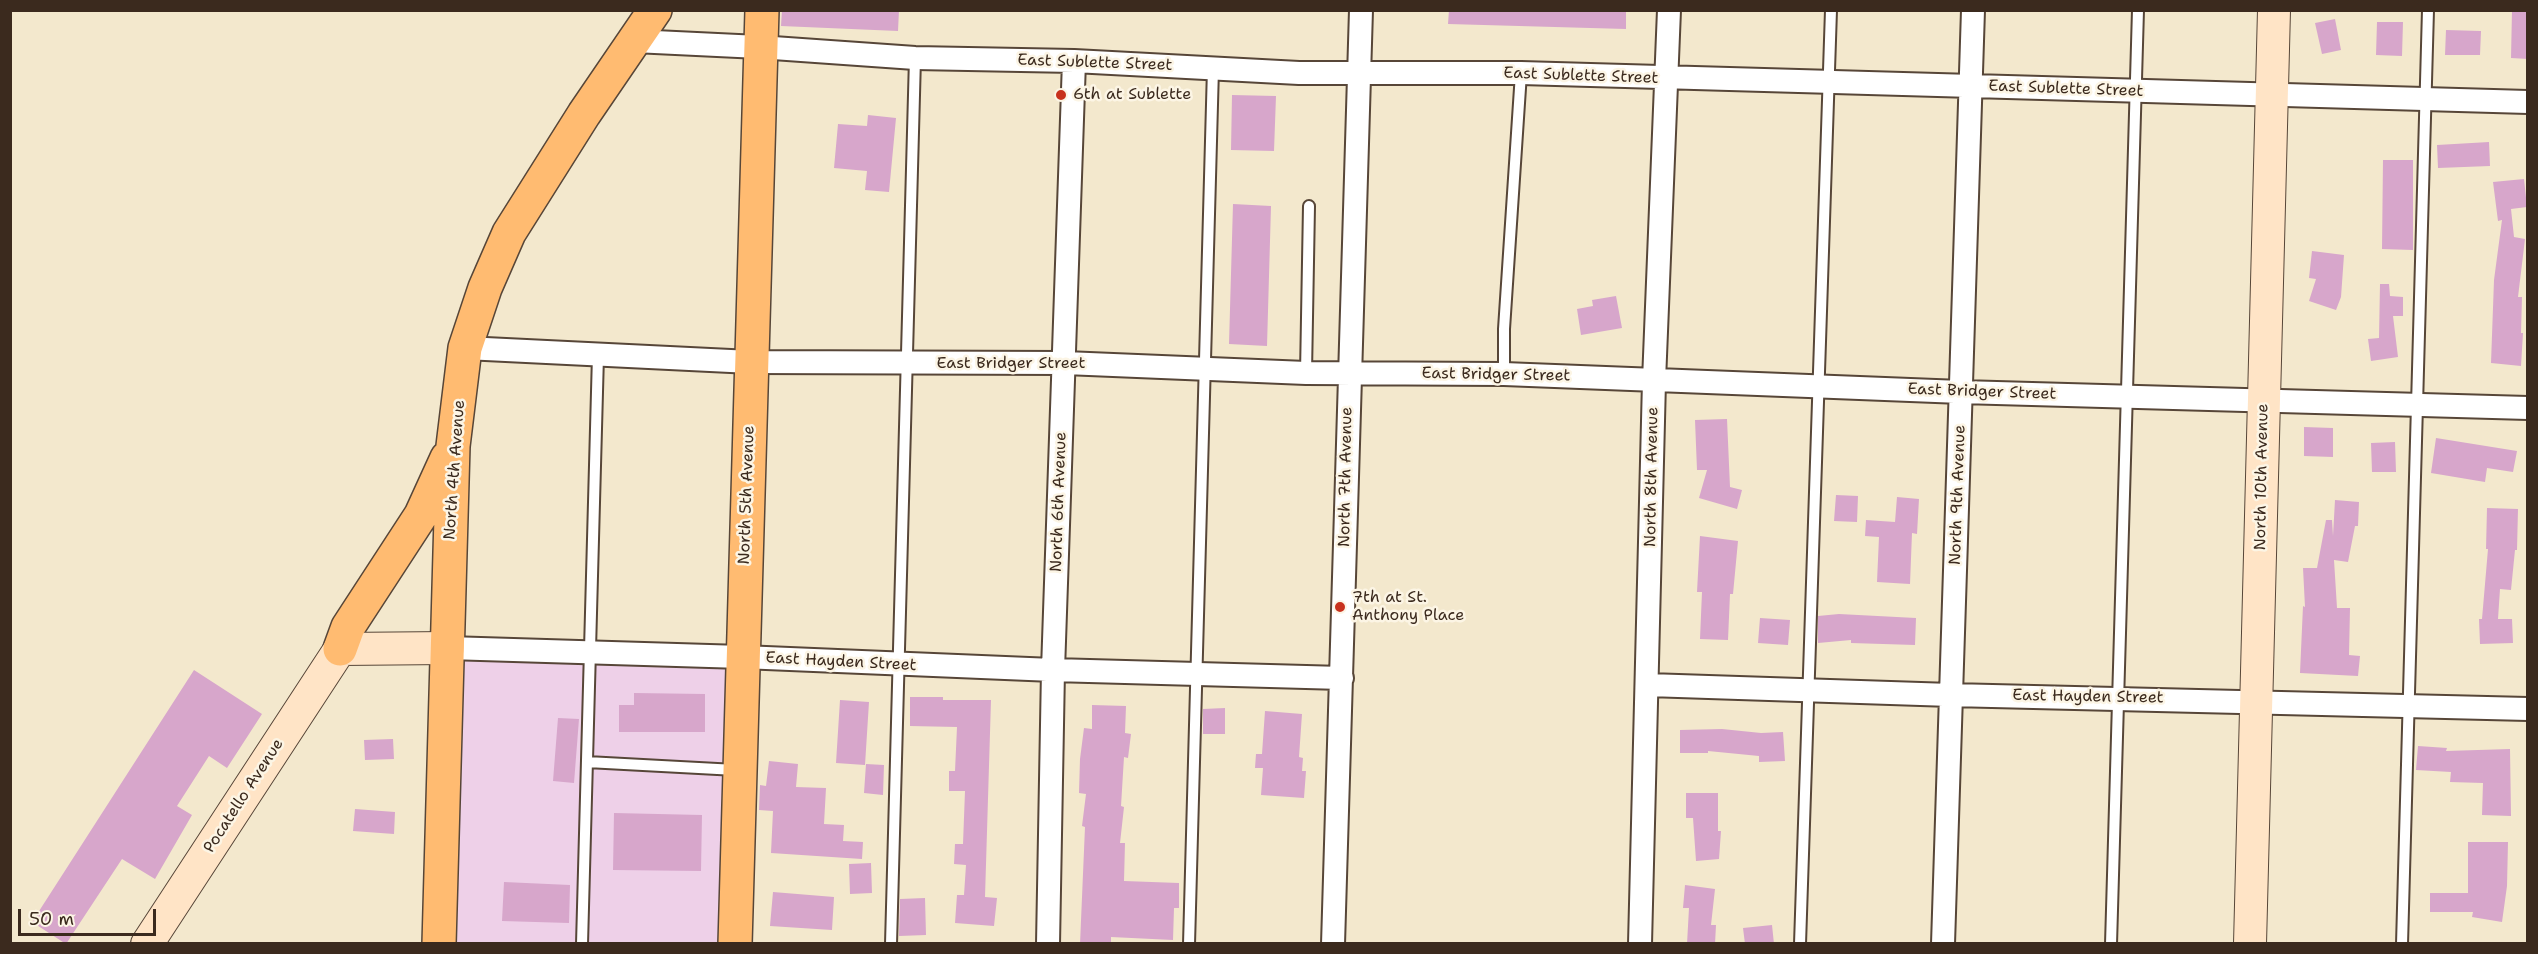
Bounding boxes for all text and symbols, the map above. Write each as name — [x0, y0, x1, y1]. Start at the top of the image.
street label: East Sublette Street — [1017, 51, 1173, 75]
street label: East Sublette Street — [1503, 64, 1659, 88]
street label: East Sublette Street — [1988, 77, 2144, 101]
place label: 6th at Sublette — [1073, 85, 1191, 105]
marker: 6th at Sublette — [1054, 88, 1068, 102]
street label: East Bridger Street — [937, 354, 1085, 374]
street label: East Bridger Street — [1421, 364, 1571, 386]
street label: East Bridger Street — [1907, 380, 2057, 404]
street label: North 4th Avenue — [441, 399, 469, 541]
street label: North 10th Avenue — [2251, 403, 2273, 551]
street label: North 7th Avenue — [1335, 407, 1357, 547]
street label: North 8th Avenue — [1641, 407, 1663, 547]
street label: North 5th Avenue — [735, 425, 759, 565]
street label: North 9th Avenue — [1946, 425, 1970, 565]
street label: North 6th Avenue — [1047, 432, 1071, 572]
place label: 7th at St. Anthony Place — [1352, 588, 1464, 626]
marker: 7th at St. Anthony Place — [1333, 600, 1347, 614]
street label: East Hayden Street — [765, 648, 917, 676]
street label: East Hayden Street — [2012, 686, 2164, 708]
street label: Pocatello Avenue — [200, 735, 288, 857]
scale bar — [21, 897, 159, 935]
text: 50 m — [29, 907, 74, 931]

